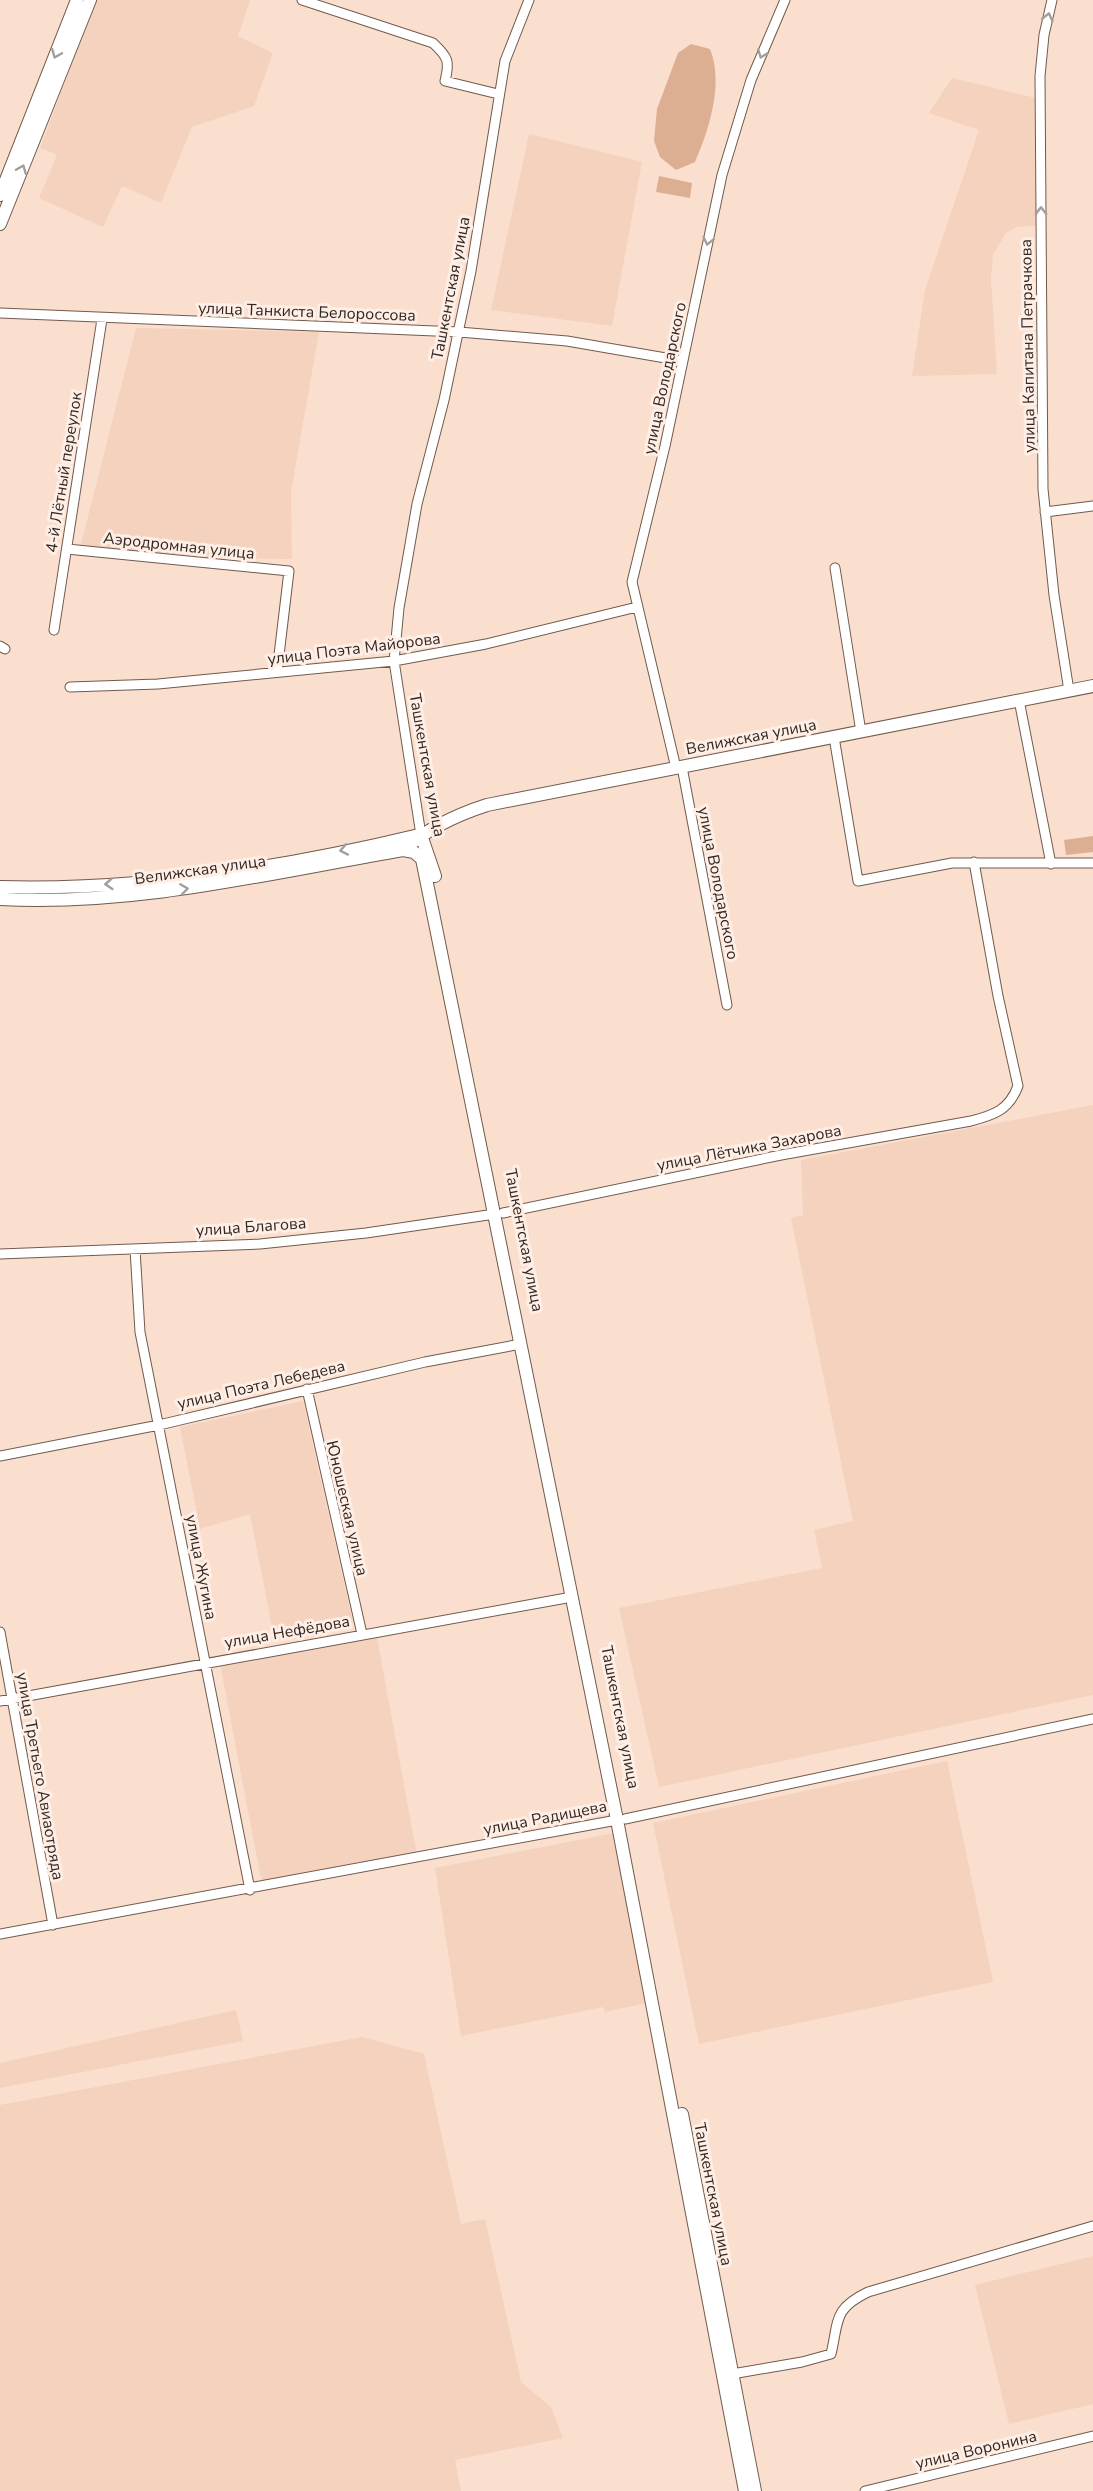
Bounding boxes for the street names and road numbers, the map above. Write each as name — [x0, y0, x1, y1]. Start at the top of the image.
street label: Ташкентская улица — [426, 215, 476, 362]
street label: улица Капитана Петрачкова — [1015, 239, 1041, 453]
street label: улица Танкиста Белороссова — [198, 297, 416, 327]
street label: улица Володарского — [638, 300, 692, 456]
street label: 4-й Лётный переулок — [40, 390, 88, 554]
street label: Аэродромная улица — [102, 527, 256, 565]
street label: улица Поэта Майорова — [266, 627, 442, 671]
street label: Ташкентская улица — [404, 692, 450, 839]
street label: Велижская улица — [684, 714, 818, 760]
street label: улица Володарского — [692, 805, 744, 962]
street label: Велижская улица — [133, 850, 267, 890]
street label: улица Лётчика Захарова — [655, 1119, 843, 1177]
street label: Ташкентская улица — [499, 1167, 549, 1314]
street label: улица Благова — [195, 1212, 307, 1242]
street label: улица Поэта Лебедева — [175, 1355, 347, 1415]
street label: Юношеская улица — [321, 1438, 373, 1578]
street label: улица Жугина — [180, 1513, 222, 1622]
street label: улица Нефёдова — [223, 1610, 352, 1654]
street label: Ташкентская улица — [595, 1644, 645, 1791]
street label: улица Третьего Авиаотряда — [11, 1671, 69, 1882]
street label: улица Радищева — [482, 1795, 609, 1841]
street label: Ташкентская улица — [688, 2121, 738, 2268]
street label: улица Воронина — [913, 2425, 1039, 2475]

